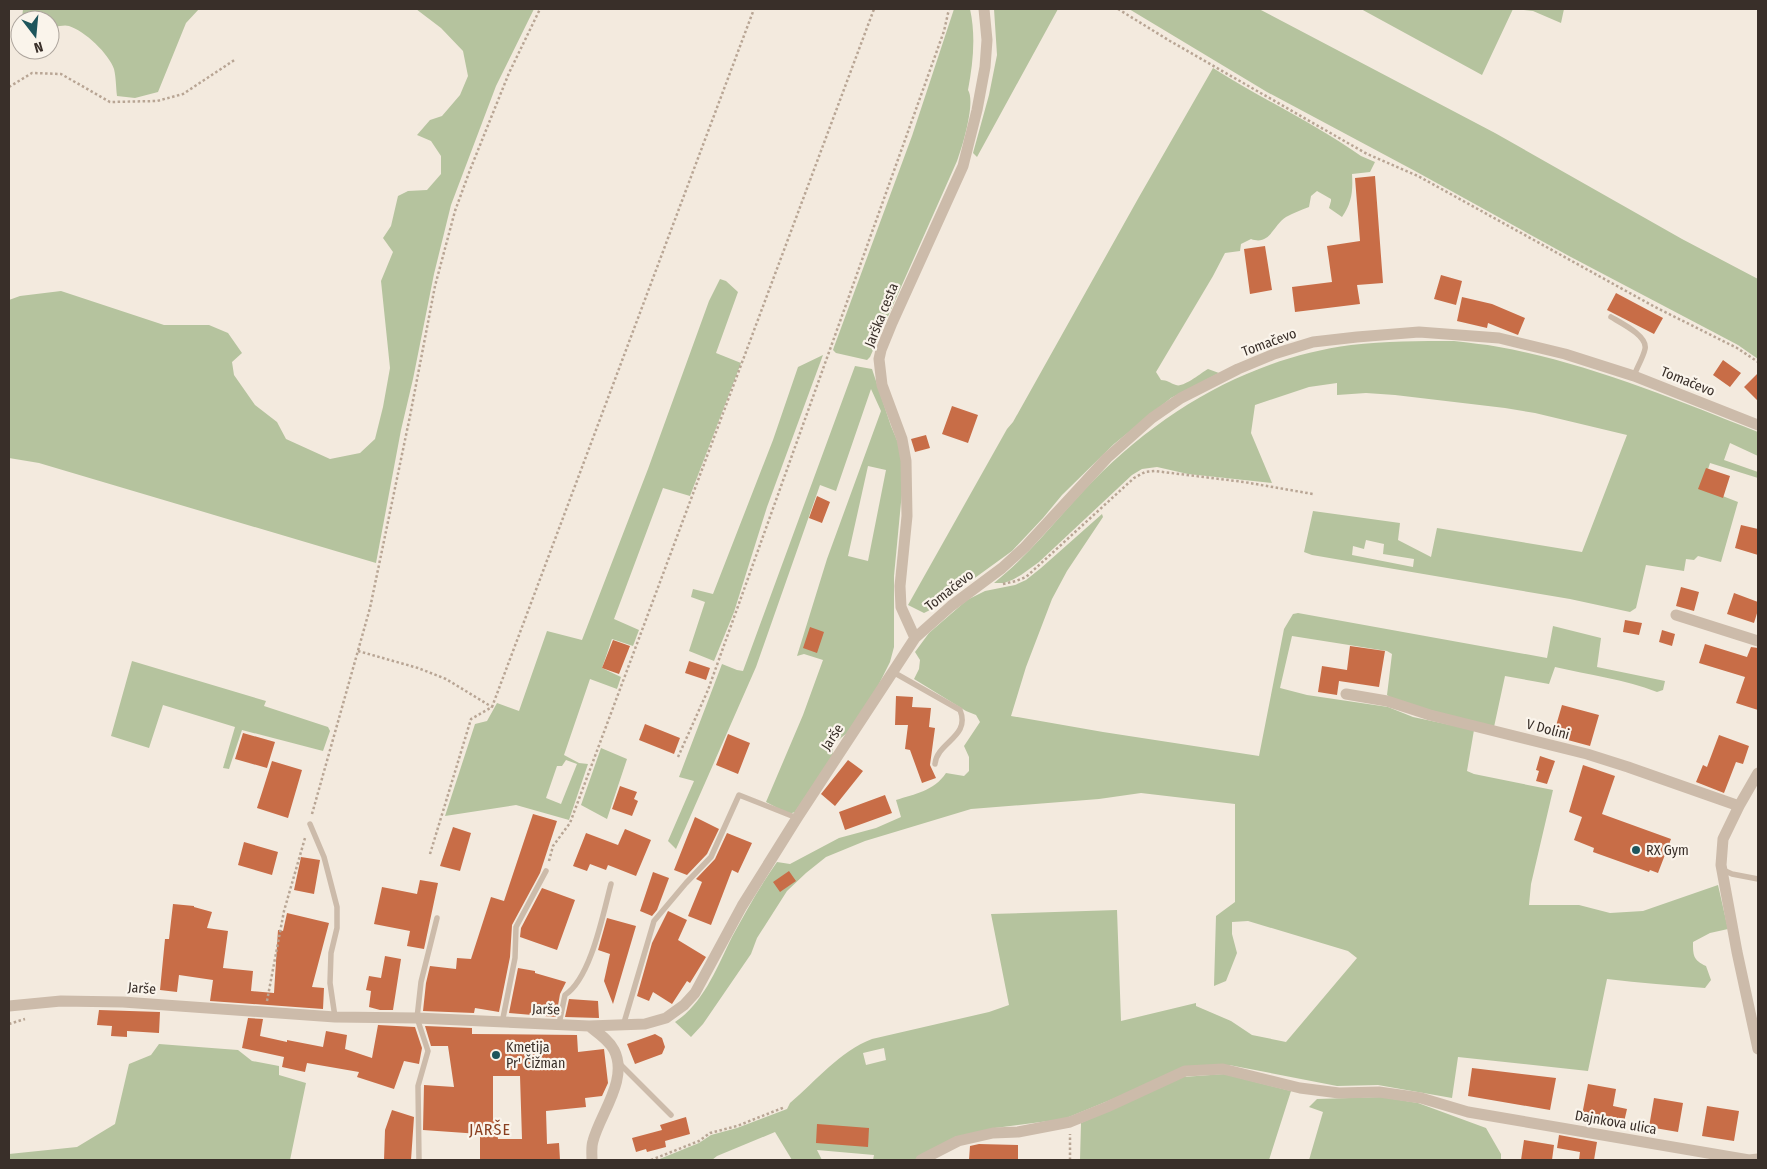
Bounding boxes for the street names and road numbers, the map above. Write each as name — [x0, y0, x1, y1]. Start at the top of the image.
street label: Jarška cesta — [861, 280, 902, 350]
street label: Tomačevo — [1240, 325, 1299, 360]
street label: Tomačevo — [1658, 363, 1717, 400]
street label: Tomačevo — [922, 566, 977, 615]
street label: V Dolini — [1524, 716, 1571, 743]
street label: Jarše — [818, 721, 847, 754]
street label: Jarše — [127, 979, 157, 998]
street label: Jarše — [532, 1001, 560, 1018]
street label: Dajnkova ulica — [1574, 1107, 1658, 1138]

